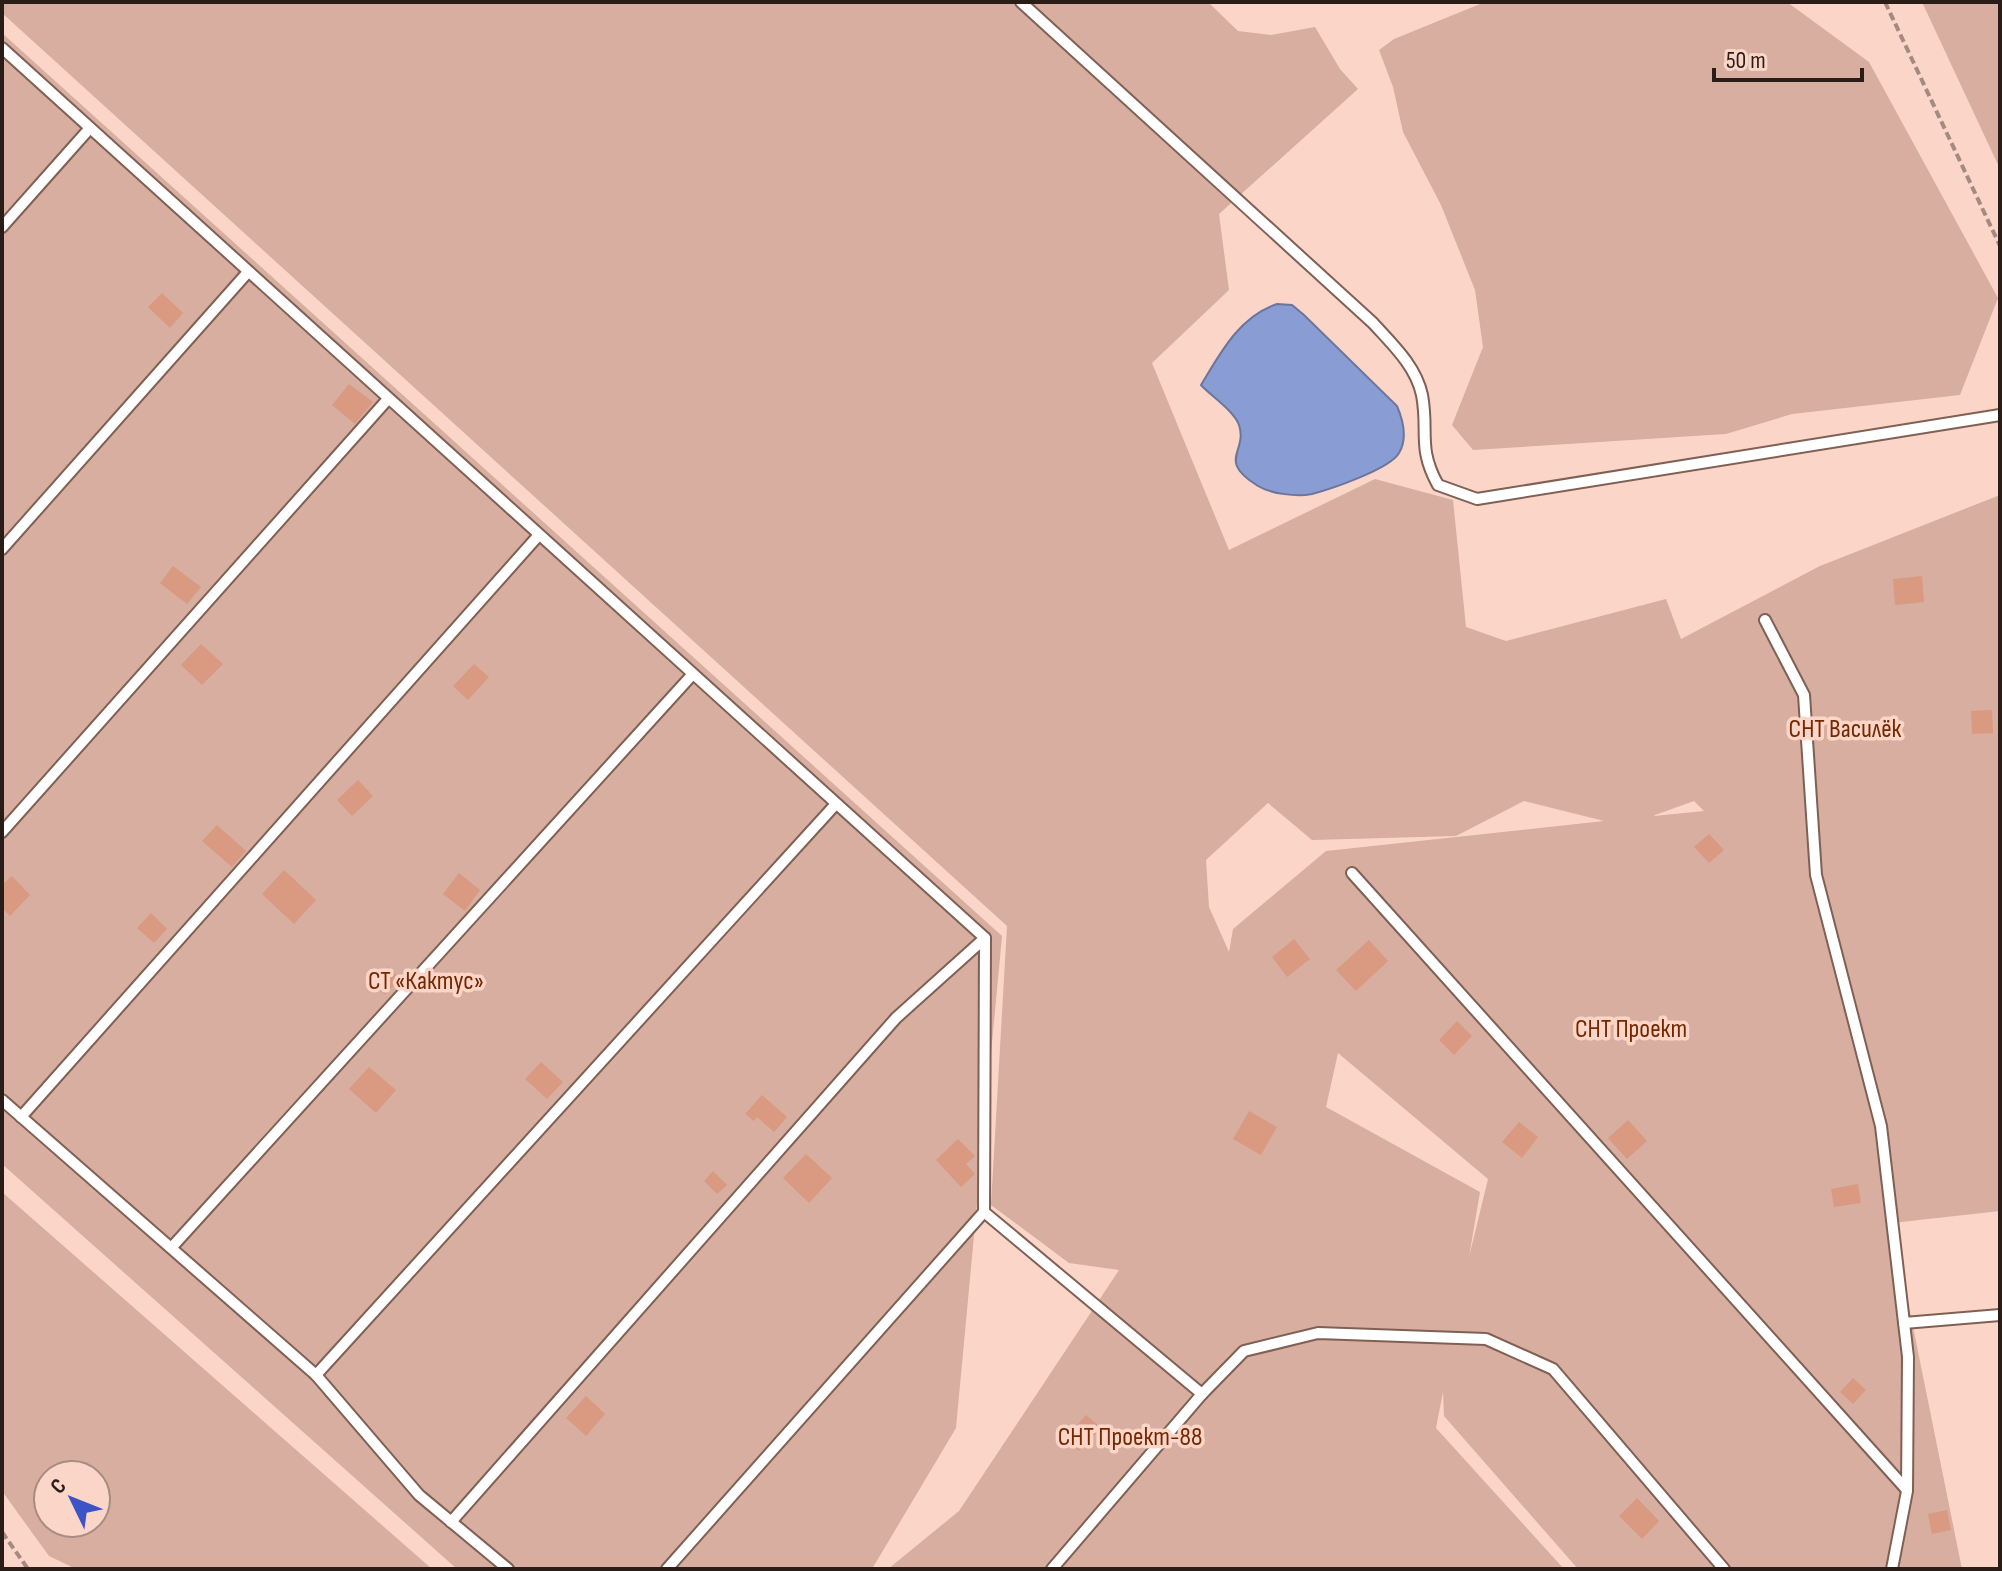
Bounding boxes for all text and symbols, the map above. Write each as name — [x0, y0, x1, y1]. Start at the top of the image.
scale bar — [1714, 32, 1862, 82]
text: 50 m — [1726, 46, 1766, 75]
park label: СНТ Василёк — [1789, 714, 1902, 745]
park label: СТ «Кактус» — [368, 966, 484, 997]
park label: СНТ Проект — [1575, 1014, 1687, 1045]
park label: СНТ Проект-88 — [1058, 1422, 1202, 1453]
north arrow — [32, 1459, 112, 1539]
text: С — [45, 1473, 72, 1500]

